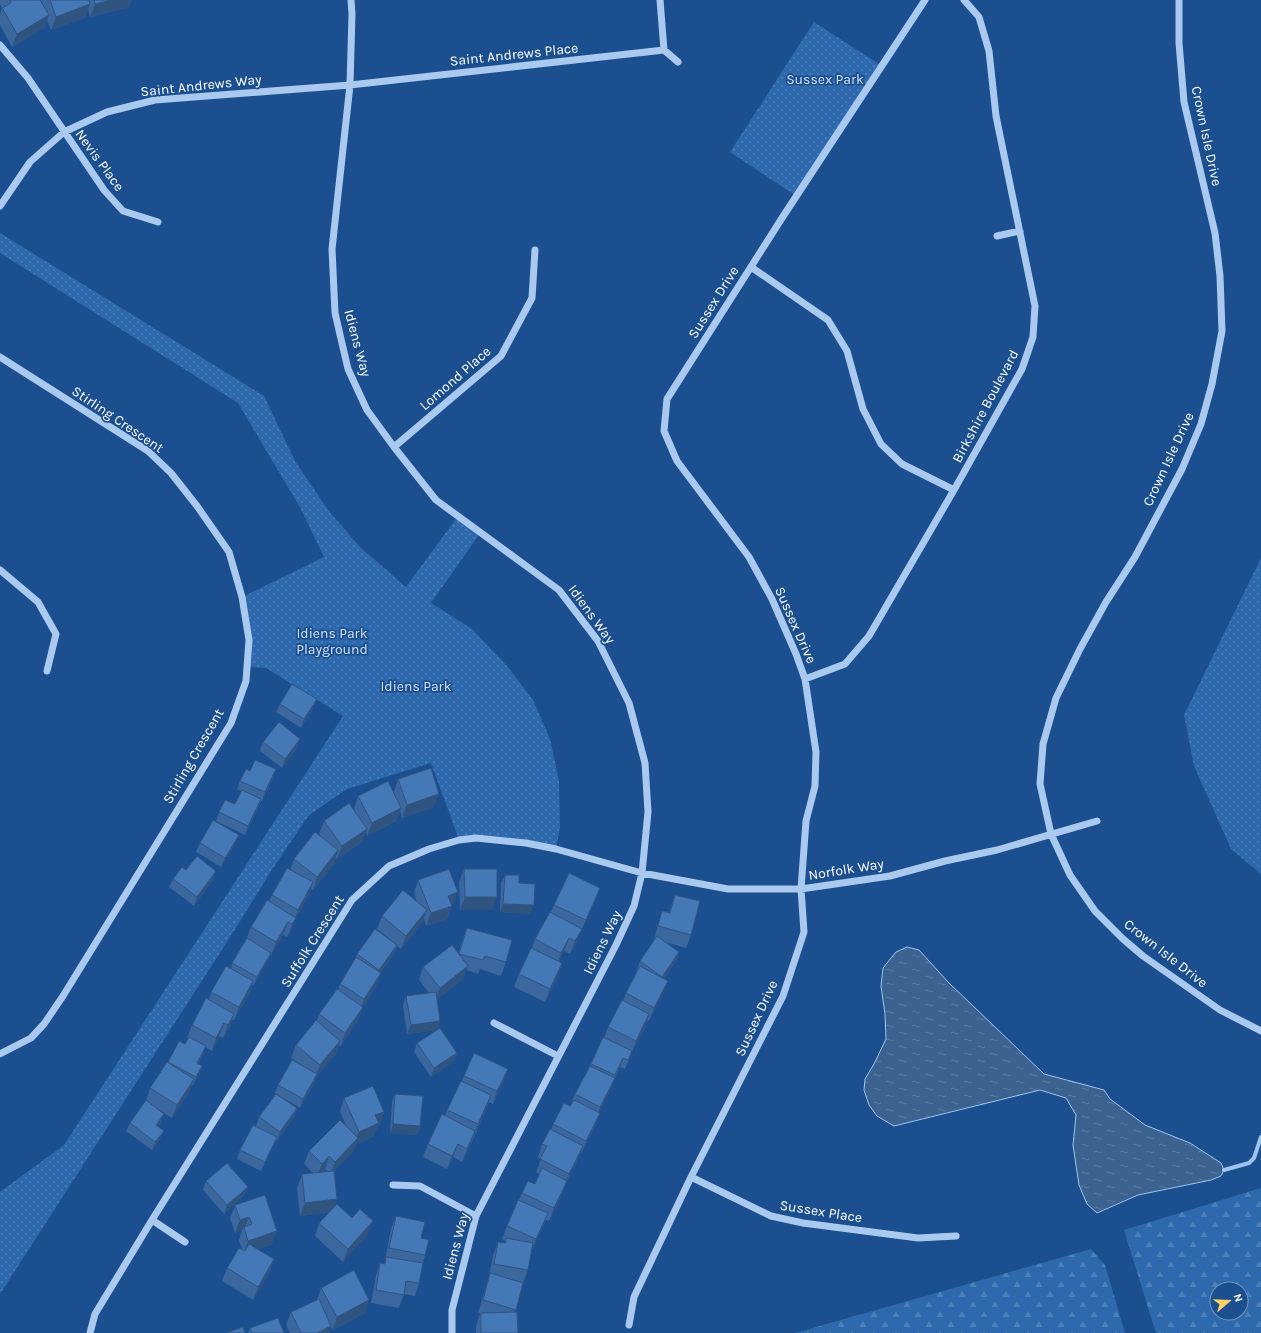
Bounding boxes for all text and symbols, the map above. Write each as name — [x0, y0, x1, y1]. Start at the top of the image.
street label: Saint Andrews Place — [449, 39, 579, 70]
street label: Saint Andrews Way — [140, 71, 263, 100]
park label: Sussex Park — [786, 71, 864, 88]
street label: Crown Isle Drive — [1188, 85, 1225, 188]
street label: Nevis Place — [71, 126, 128, 195]
street label: Sussex Drive — [684, 263, 742, 342]
street label: Idiens Way — [340, 308, 375, 379]
street label: Lomond Place — [416, 343, 494, 414]
street label: Birkshire Boulevard — [948, 347, 1022, 466]
street label: Stirling Crescent — [69, 382, 167, 456]
street label: Crown Isle Drive — [1139, 410, 1198, 509]
street label: Idiens Way — [564, 581, 619, 648]
street label: Sussex Drive — [771, 584, 820, 666]
park label: Idiens Park Playground — [296, 625, 368, 658]
park label: Idiens Park — [380, 678, 452, 695]
street label: Stirling Crescent — [159, 706, 228, 807]
street label: Norfolk Way — [807, 855, 885, 884]
street label: Suffolk Crescent — [277, 892, 348, 991]
street label: Idiens Way — [580, 907, 625, 977]
street label: Crown Isle Drive — [1120, 915, 1211, 991]
street label: Sussex Drive — [731, 977, 781, 1059]
street label: Sussex Place — [779, 1197, 863, 1226]
street label: Idiens Way — [438, 1210, 473, 1282]
north arrow — [1209, 1281, 1249, 1321]
text: N — [1231, 1292, 1245, 1304]

